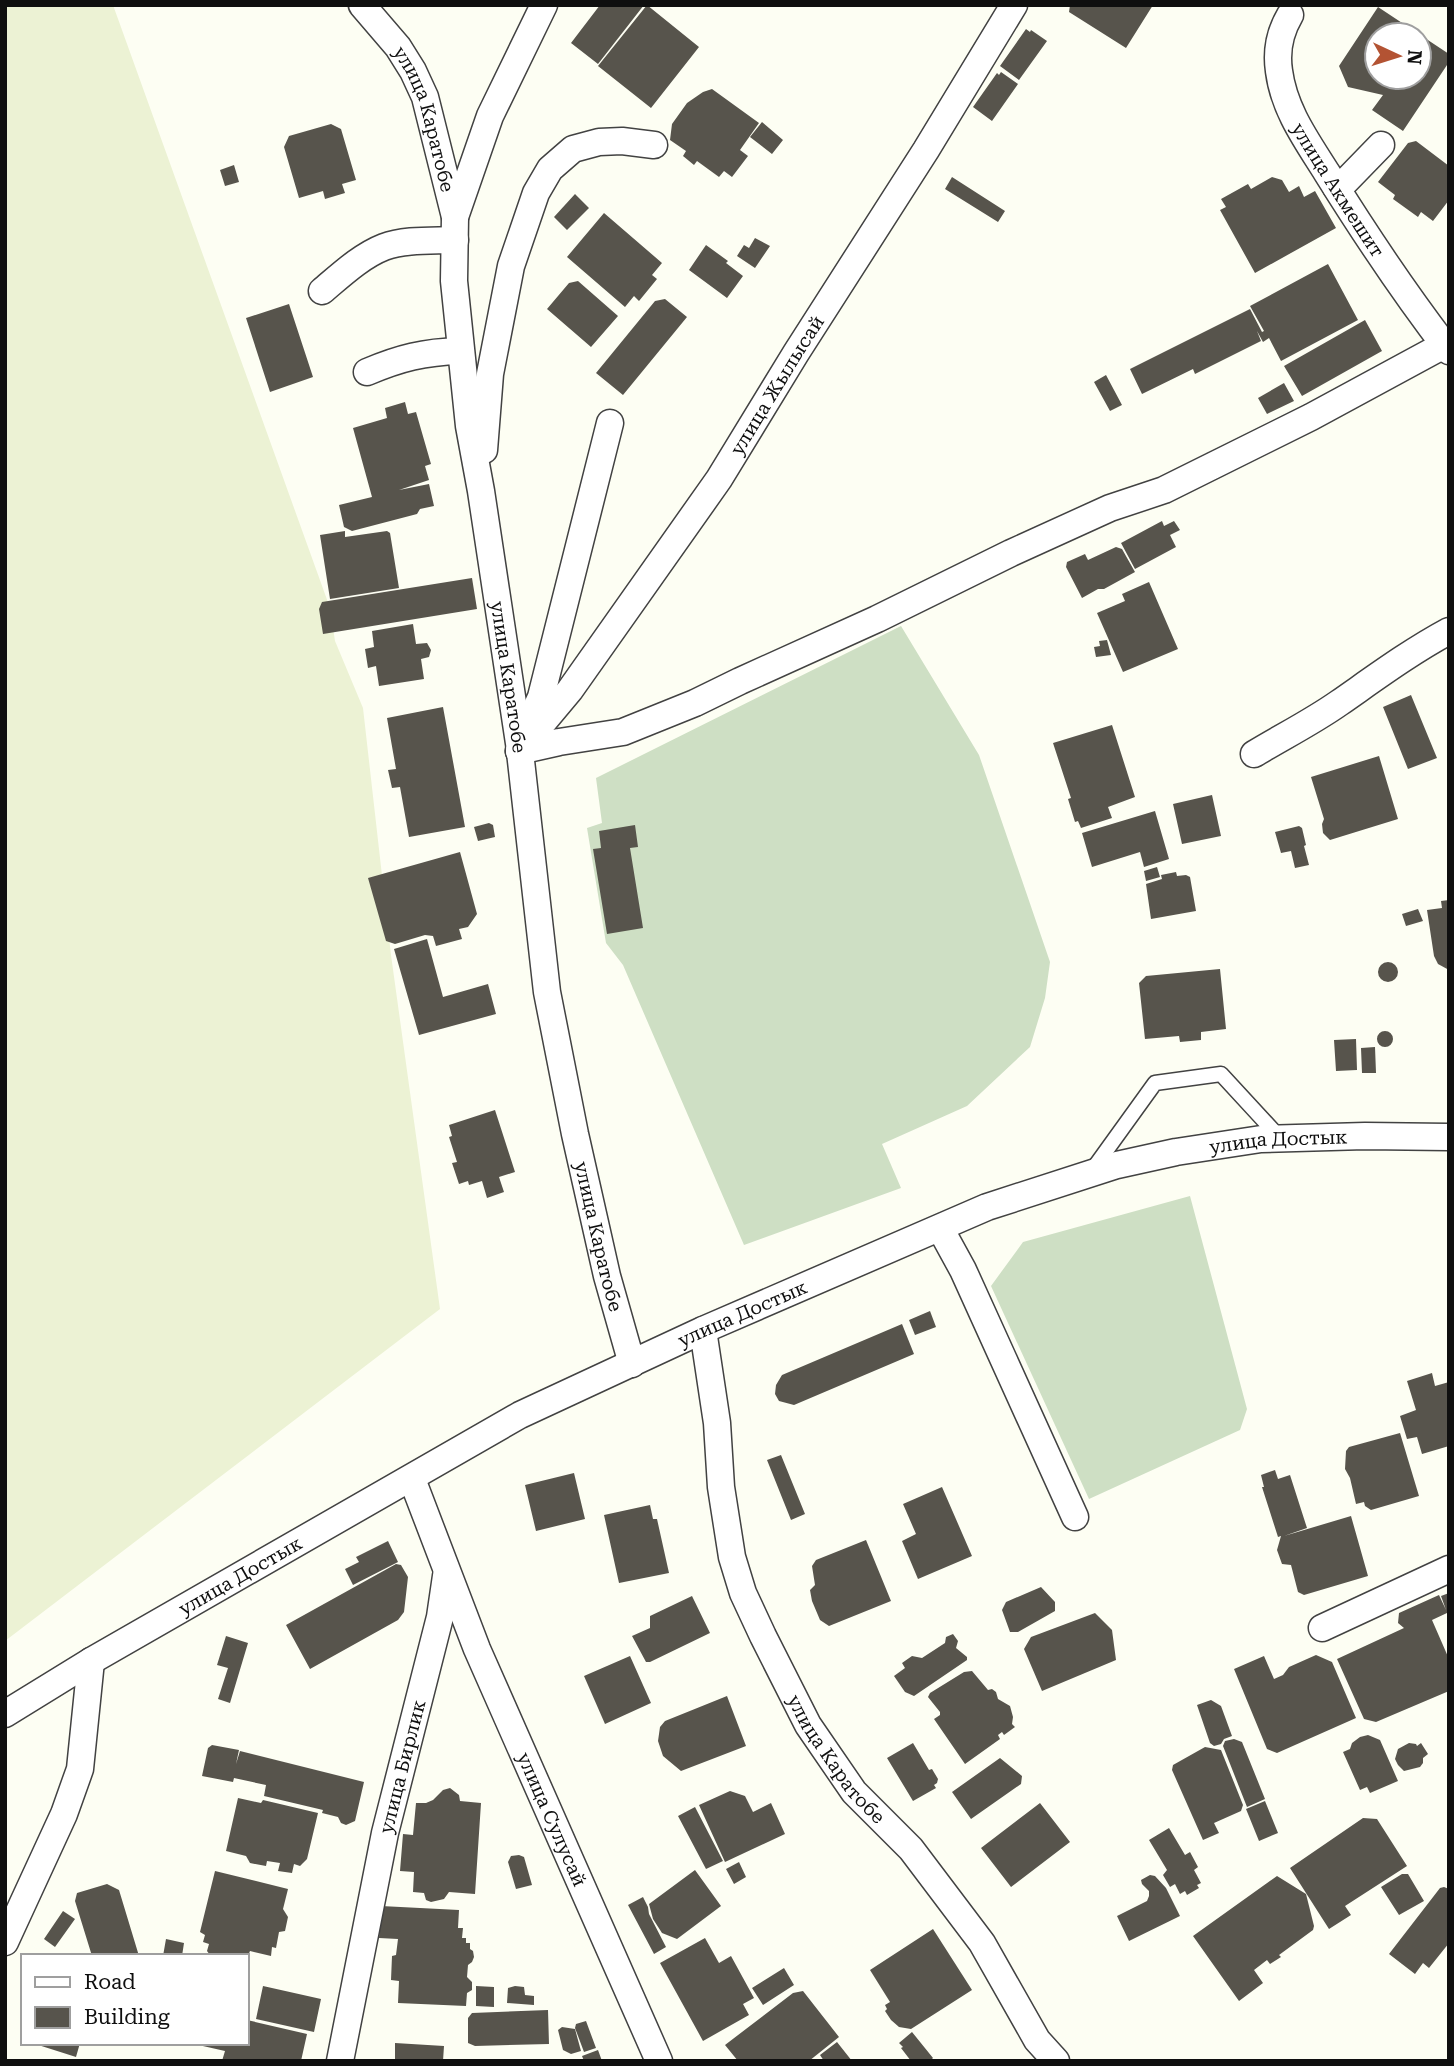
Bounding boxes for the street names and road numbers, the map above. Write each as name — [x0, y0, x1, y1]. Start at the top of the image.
street label: улица Каратобе — [388, 42, 459, 194]
street label: улица Акмешит — [1287, 119, 1389, 262]
street label: улица Жылысай — [725, 311, 829, 459]
street label: улица Каратобе — [486, 600, 531, 754]
street label: улица Достык — [1208, 1126, 1348, 1159]
street label: улица Каратобе — [570, 1159, 627, 1314]
street label: улица Достык — [674, 1275, 811, 1352]
street label: улица Достык — [175, 1531, 306, 1620]
street label: улица Каратобе — [783, 1691, 890, 1828]
street label: улица Бирлик — [374, 1697, 430, 1836]
street label: улица Сулусай — [512, 1749, 591, 1890]

